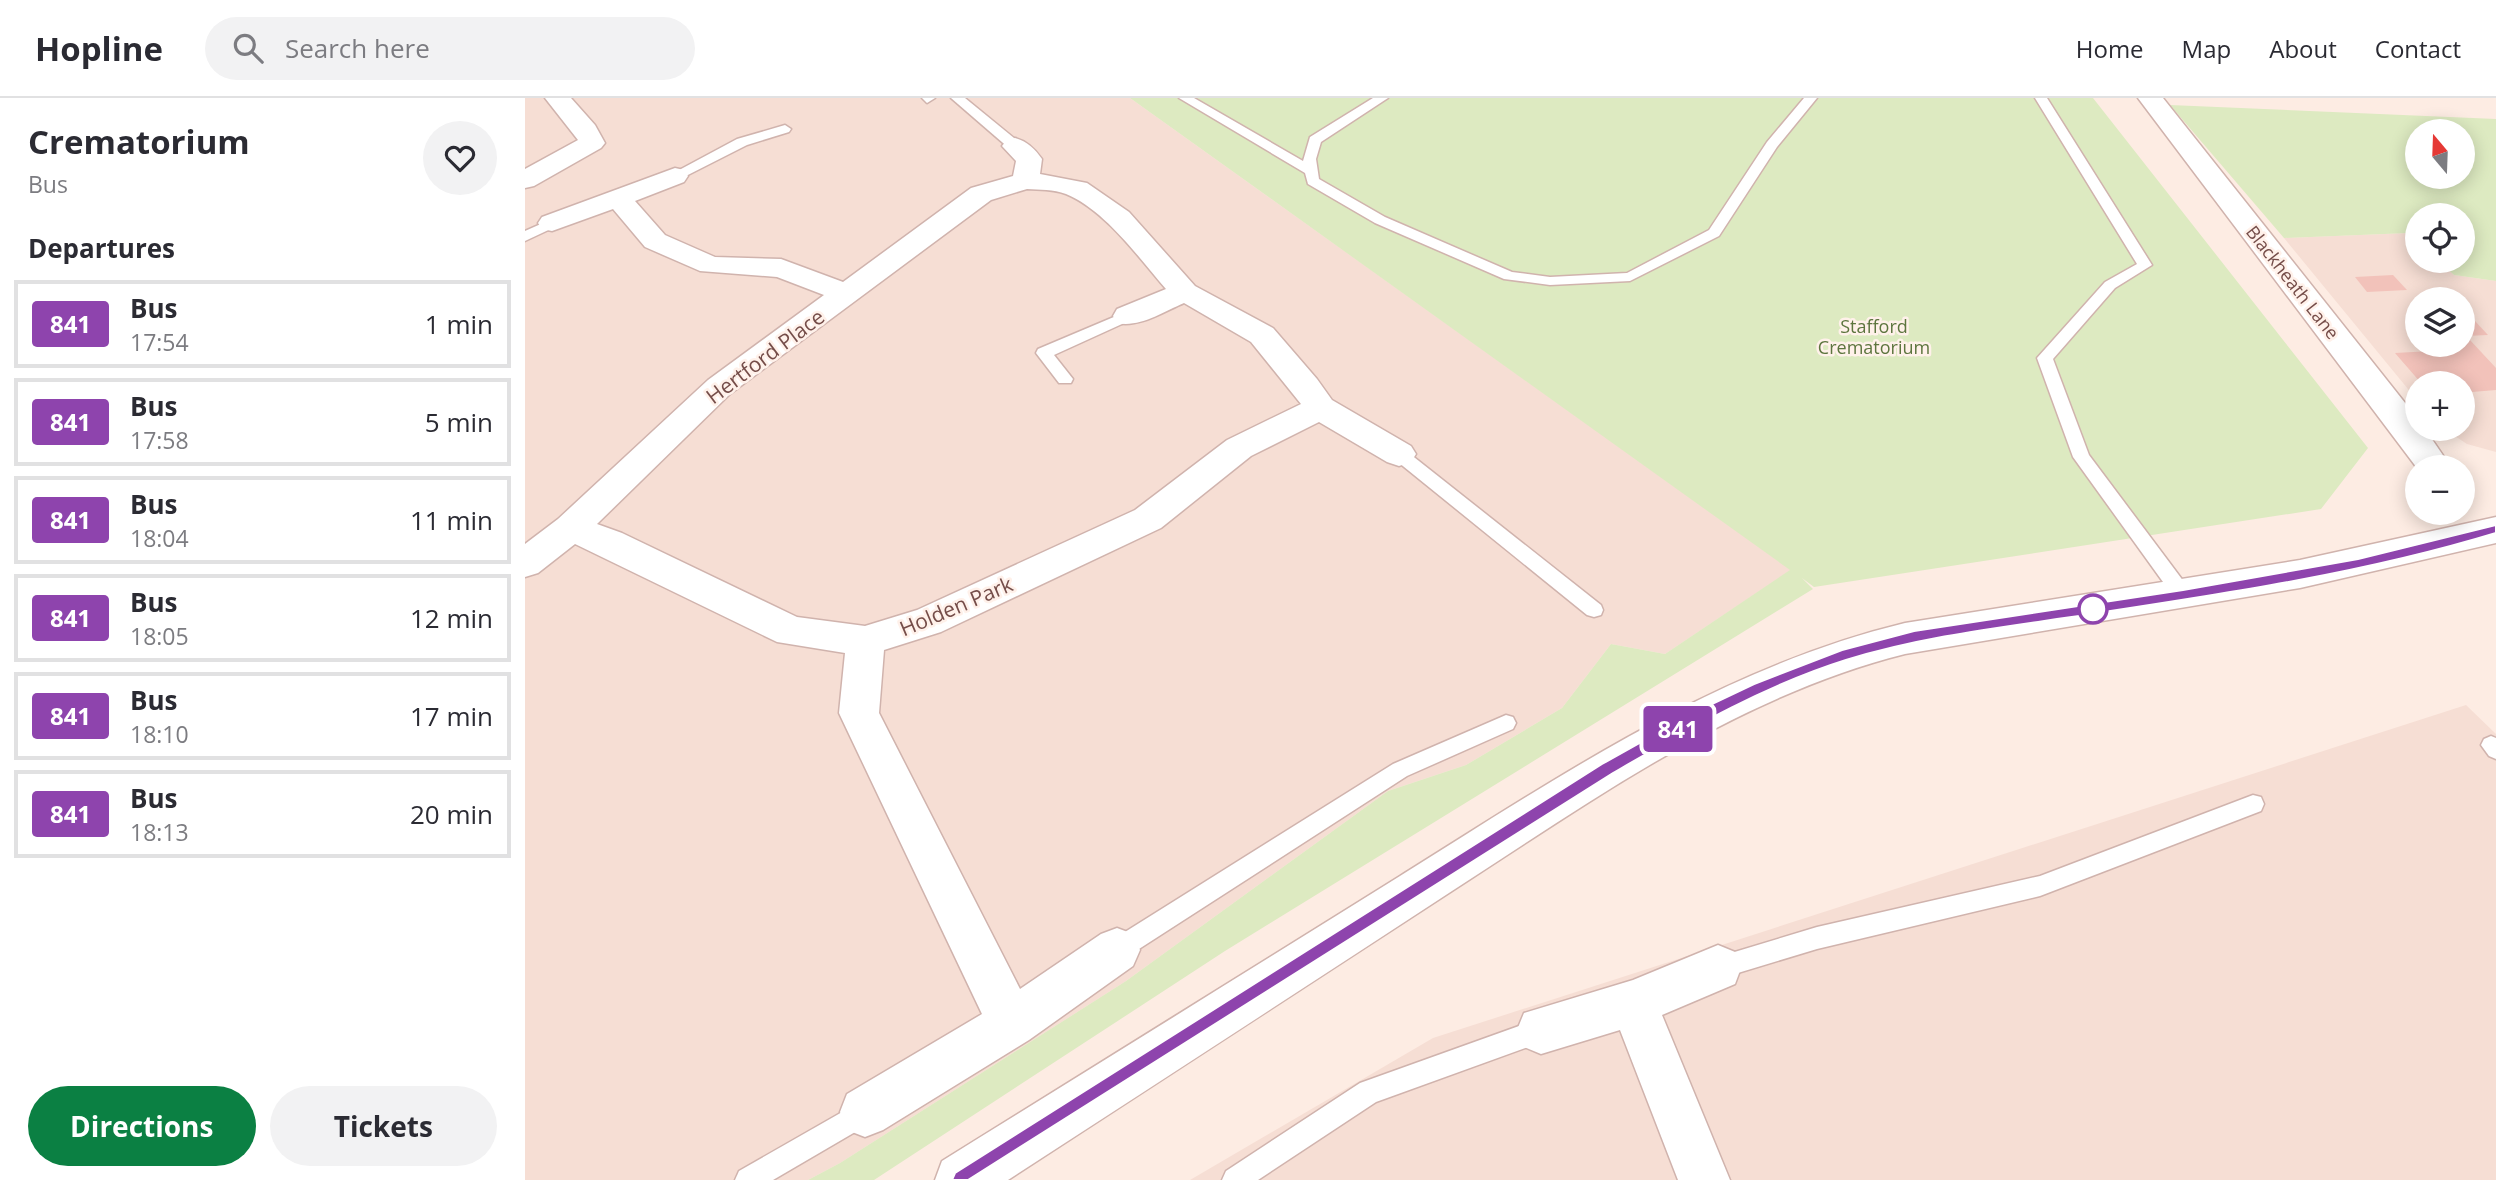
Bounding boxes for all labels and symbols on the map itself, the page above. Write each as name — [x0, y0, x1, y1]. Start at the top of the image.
north arrow — [2405, 119, 2475, 189]
street label: Blackheath Lane — [2241, 220, 2345, 344]
street label: Hertford Place — [700, 302, 830, 410]
park label: Stafford Crematorium — [1818, 314, 1930, 359]
street label: Holden Park — [895, 570, 1017, 642]
unlabelled marker — [2078, 594, 2108, 624]
line badge: 841 — [1638, 706, 1718, 752]

